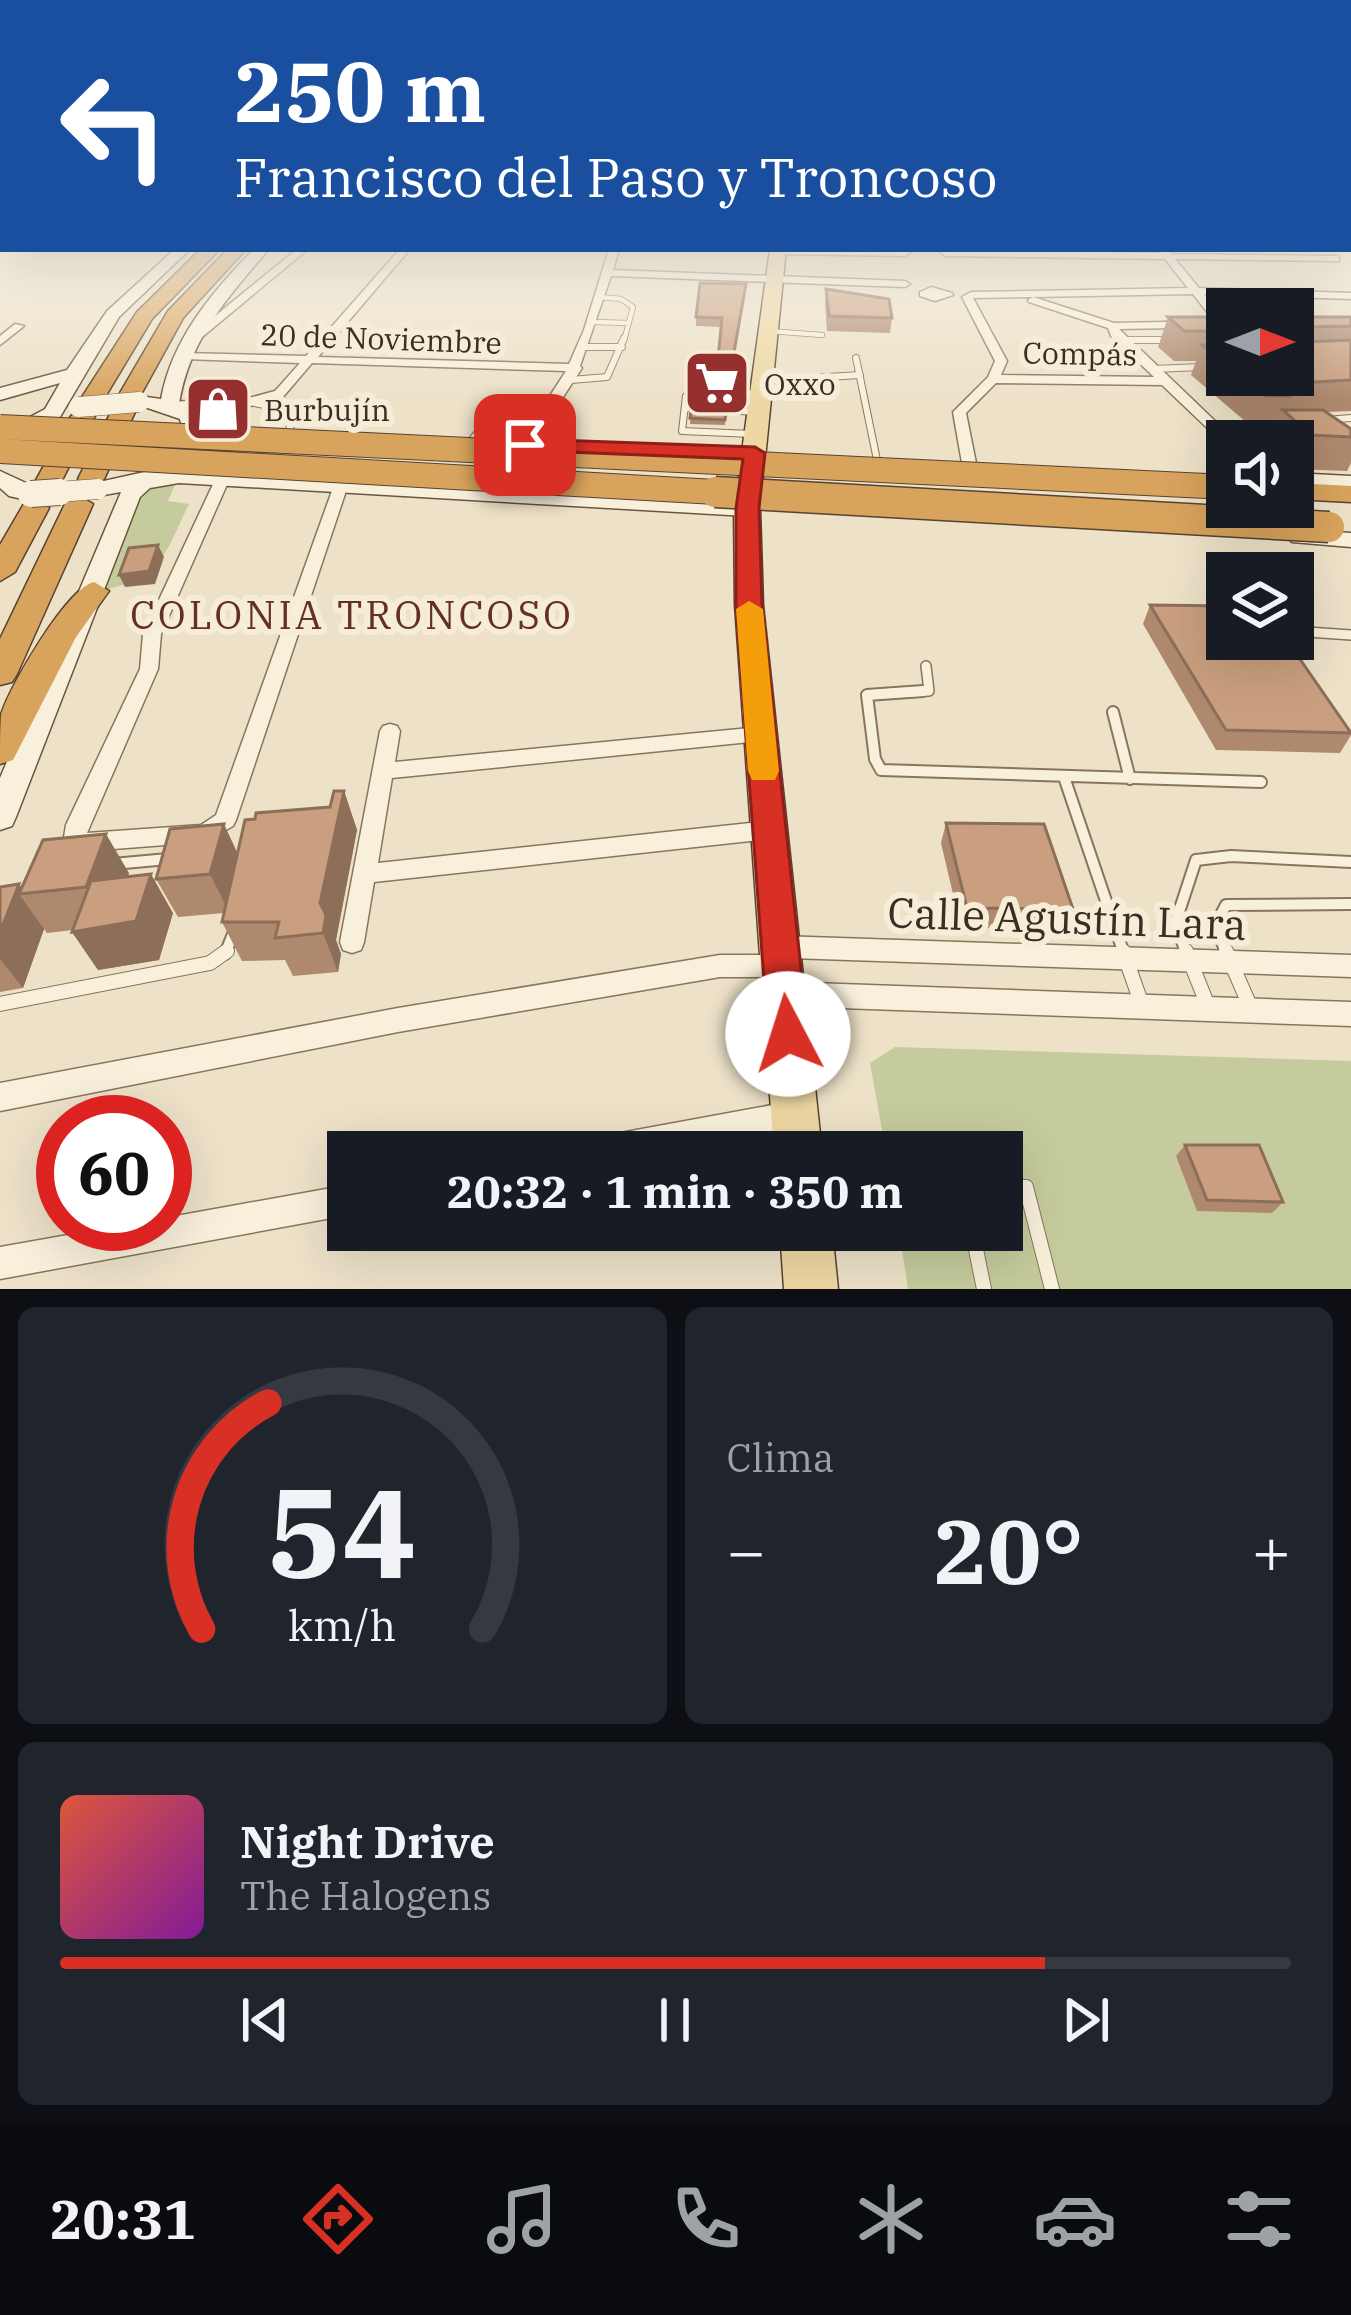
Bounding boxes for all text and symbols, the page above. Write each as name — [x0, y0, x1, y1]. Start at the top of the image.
text: 250 m — [234, 36, 486, 145]
icon: left — [36, 48, 192, 204]
text: Francisco del Paso y Troncoso — [234, 142, 997, 212]
north arrow — [1206, 288, 1314, 396]
map controls — [1206, 288, 1314, 660]
street label: 20 de Noviembre — [260, 314, 502, 362]
street label: Compás — [1022, 333, 1138, 373]
supermarket icon: Oxxo — [682, 348, 752, 418]
place label: Oxxo — [764, 364, 836, 403]
shop icon: Burbujín — [183, 374, 253, 444]
place label: Burbujín — [264, 390, 390, 429]
pin — [474, 394, 576, 496]
icon: arrive — [492, 412, 558, 478]
button: sound — [1206, 420, 1314, 528]
button: layers — [1206, 552, 1314, 660]
district label: COLONIA TRONCOSO — [130, 589, 574, 640]
street label: Calle Agustín Lara — [887, 884, 1247, 952]
position arrow — [725, 971, 851, 1097]
speed limit sign: 60 — [36, 1095, 192, 1251]
text: 20:32 · 1 min · 350 m — [447, 1162, 903, 1220]
text: Clima — [727, 1432, 834, 1483]
text: 54 — [267, 1450, 417, 1612]
text: 20° — [934, 1492, 1084, 1609]
text: − — [727, 1507, 766, 1593]
text: + — [1251, 1507, 1291, 1593]
text: km/h — [288, 1596, 396, 1652]
text: Night Drive — [240, 1812, 495, 1870]
text: The Halogens — [240, 1870, 491, 1921]
icon: previous — [232, 1987, 298, 2053]
icon: pause — [642, 1987, 708, 2053]
icon: next — [1053, 1987, 1119, 2053]
icon: directions — [296, 2177, 380, 2261]
icon: music — [480, 2177, 564, 2261]
icon: phone — [664, 2177, 748, 2261]
icon: climate — [849, 2177, 933, 2261]
icon: car — [1033, 2177, 1117, 2261]
icon: filters — [1217, 2177, 1301, 2261]
text: 20:31 — [50, 2184, 196, 2254]

